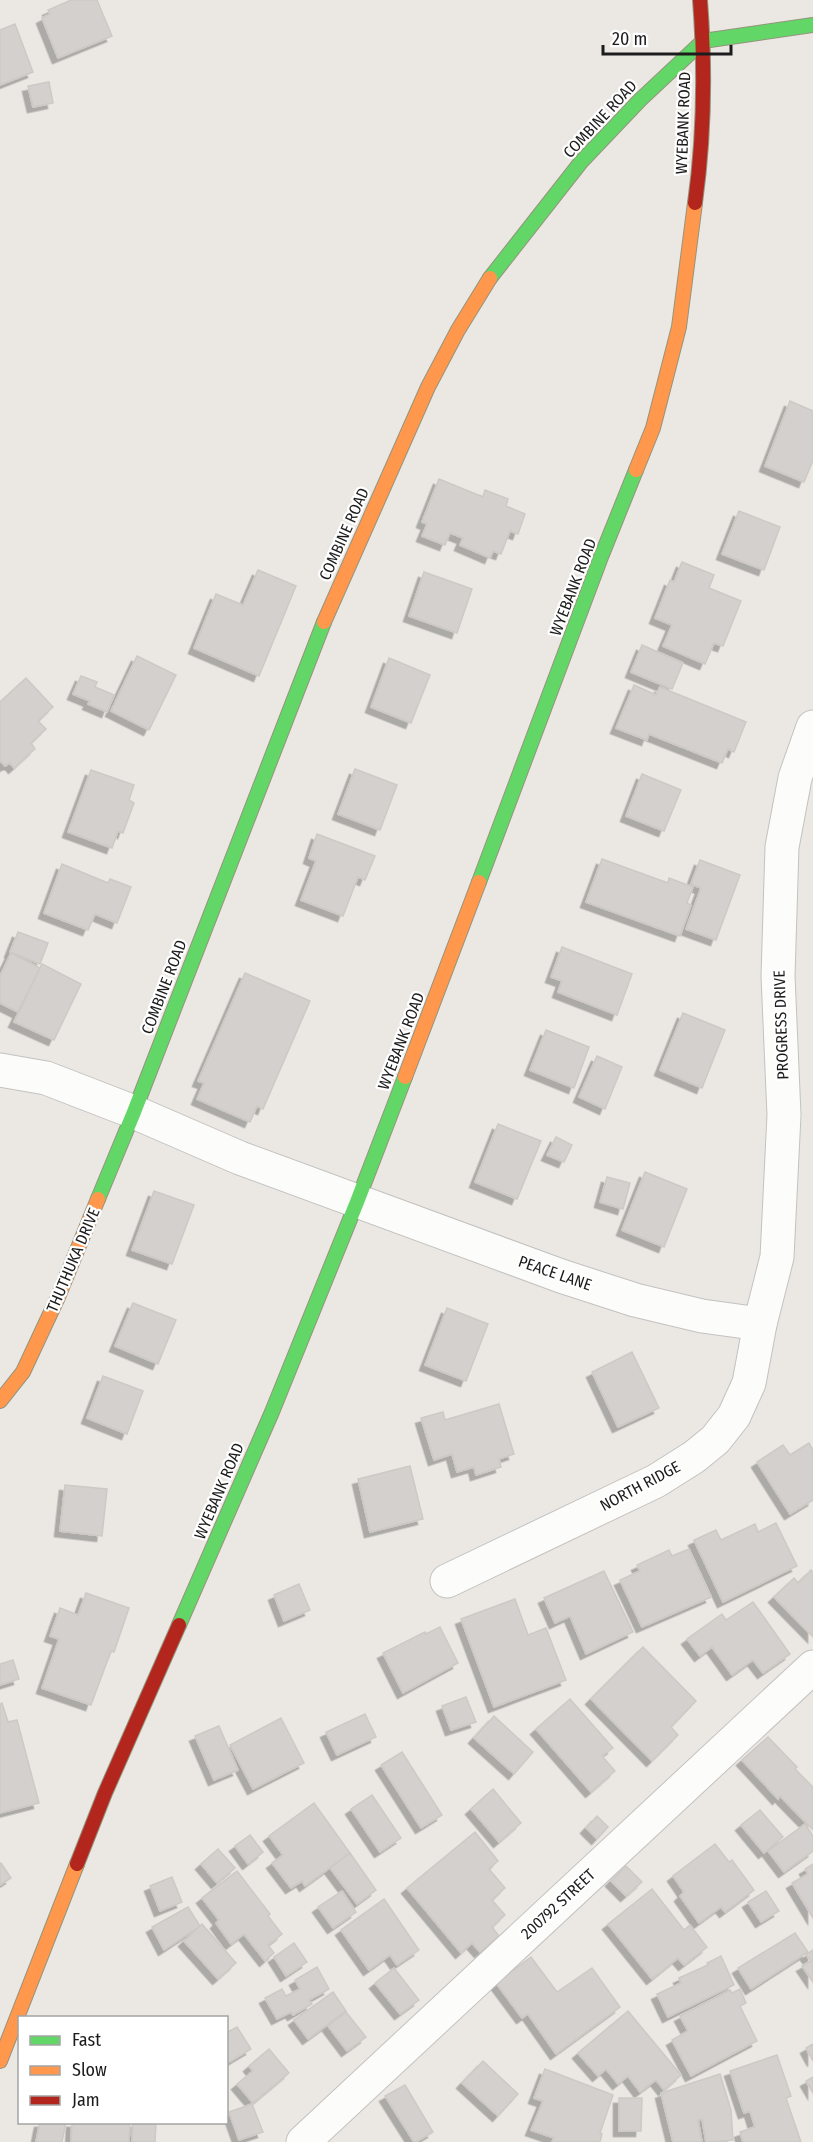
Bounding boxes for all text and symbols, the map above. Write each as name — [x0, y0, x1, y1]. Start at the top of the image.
scale bar — [603, 18, 730, 56]
text: 20 m — [612, 28, 647, 50]
street label: WYEBANK ROAD — [672, 71, 694, 175]
street label: COMBINE ROAD — [559, 76, 641, 162]
street label: COMBINE ROAD — [315, 485, 373, 583]
street label: WYEBANK ROAD — [546, 536, 600, 638]
street label: COMBINE ROAD — [137, 937, 191, 1037]
street label: PROGRESS DRIVE — [770, 970, 792, 1080]
street label: WYEBANK ROAD — [374, 990, 428, 1092]
street label: THUTHUKA DRIVE — [42, 1205, 104, 1315]
street label: PEACE LANE — [516, 1252, 594, 1294]
street label: WYEBANK ROAD — [190, 1440, 248, 1542]
street label: NORTH RIDGE — [597, 1457, 683, 1515]
street label: 200792 STREET — [517, 1865, 599, 1943]
legend — [18, 2016, 228, 2124]
text: Fast — [72, 2029, 101, 2051]
text: Slow — [72, 2059, 107, 2081]
text: Jam — [72, 2089, 100, 2111]

